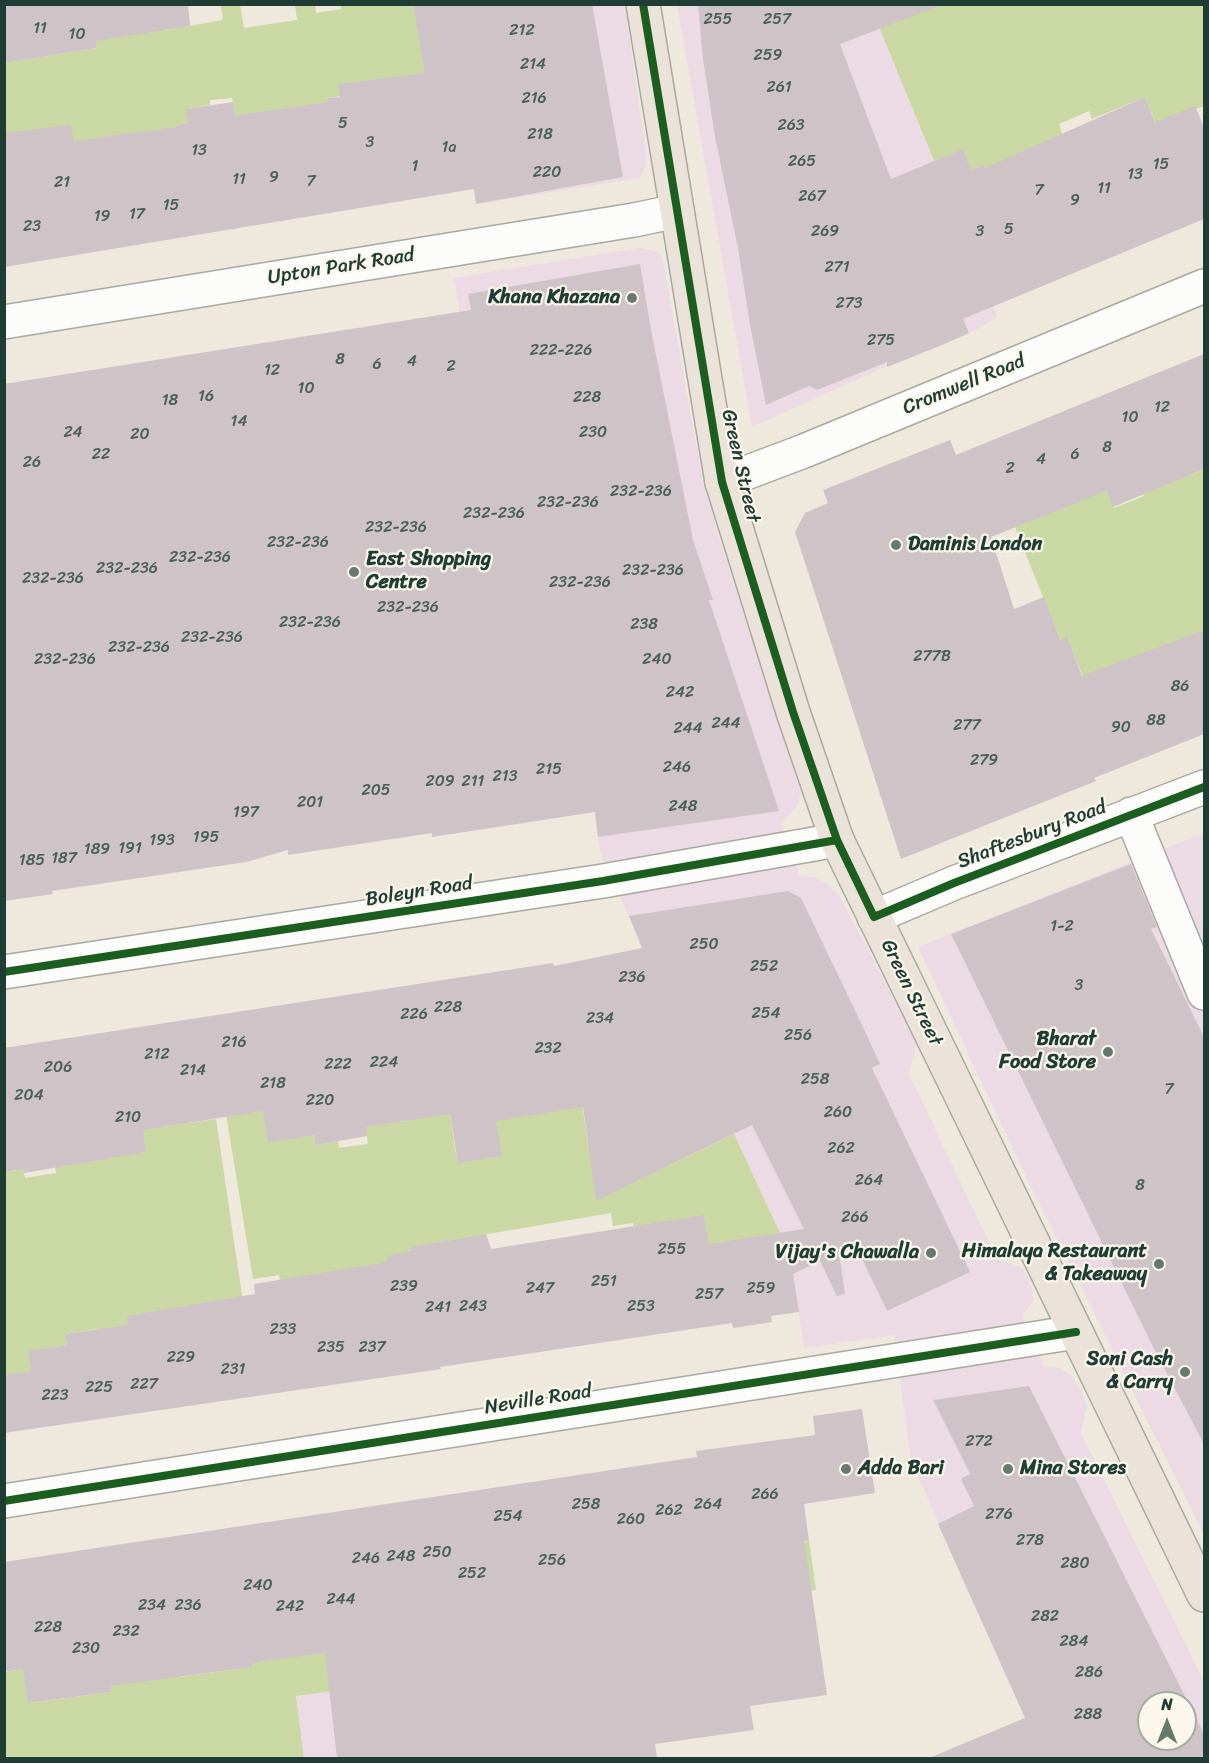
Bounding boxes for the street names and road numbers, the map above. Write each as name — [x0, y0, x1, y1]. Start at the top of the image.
street label: Upton Park Road — [266, 244, 416, 290]
street label: Cromwell Road — [899, 350, 1029, 420]
street label: Green Street — [715, 407, 765, 525]
street label: Shaftesbury Road — [954, 796, 1110, 874]
street label: Boleyn Road — [364, 872, 474, 912]
street label: Green Street — [875, 936, 947, 1050]
street label: Neville Road — [483, 1380, 593, 1420]

